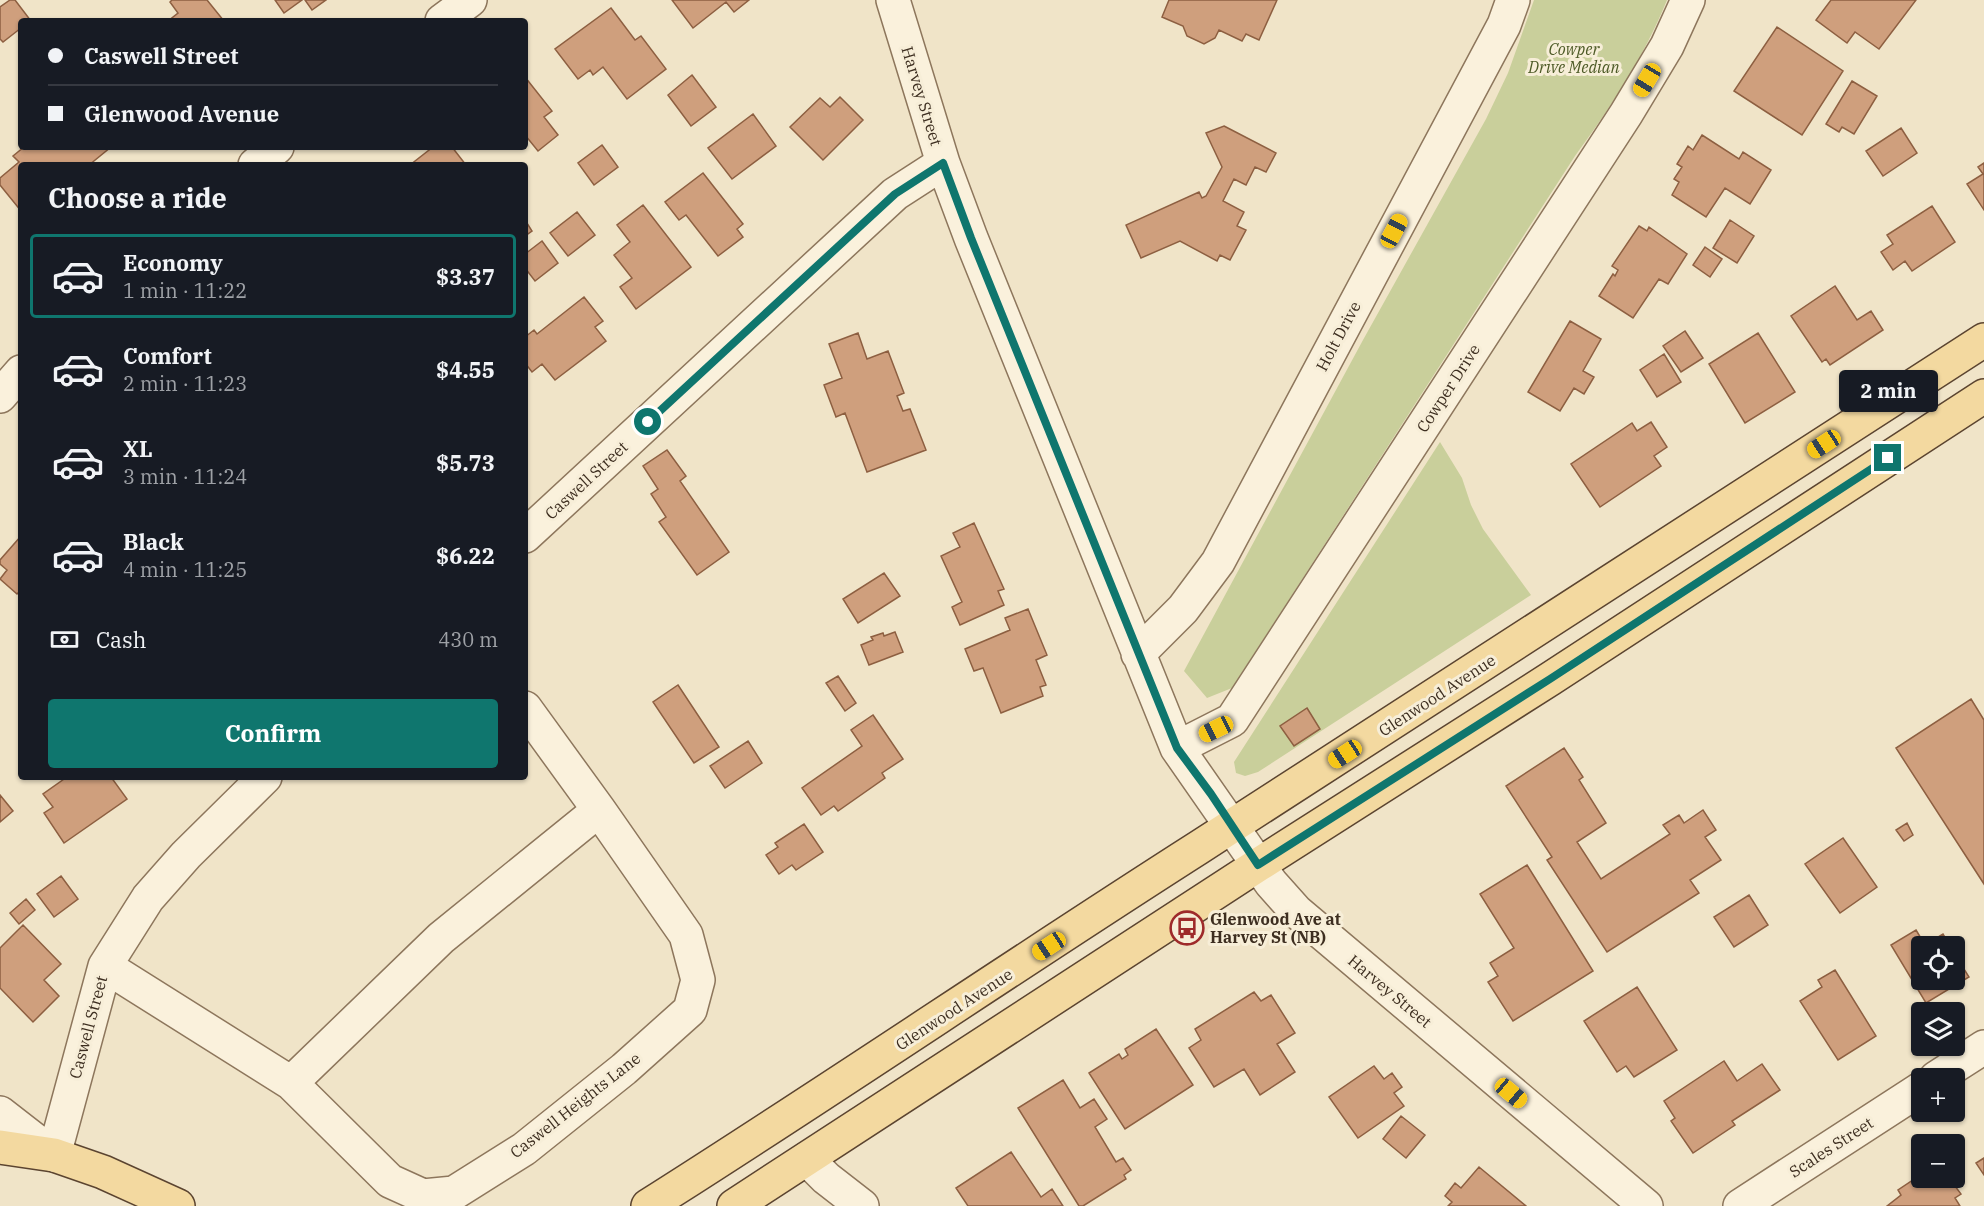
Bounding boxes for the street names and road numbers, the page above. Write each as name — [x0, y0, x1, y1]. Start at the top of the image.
street label: Harvey Street — [897, 44, 947, 148]
street label: Holt Drive — [1311, 298, 1365, 374]
street label: Cowper Drive — [1412, 340, 1484, 436]
street label: Caswell Street — [540, 436, 632, 523]
street label: Glenwood Avenue — [1375, 650, 1499, 740]
street label: Harvey Street — [1344, 950, 1436, 1032]
street label: Glenwood Avenue — [892, 964, 1016, 1054]
street label: Caswell Street — [65, 973, 111, 1081]
street label: Caswell Heights Lane — [506, 1048, 644, 1162]
street label: Scales Street — [1785, 1112, 1877, 1182]

